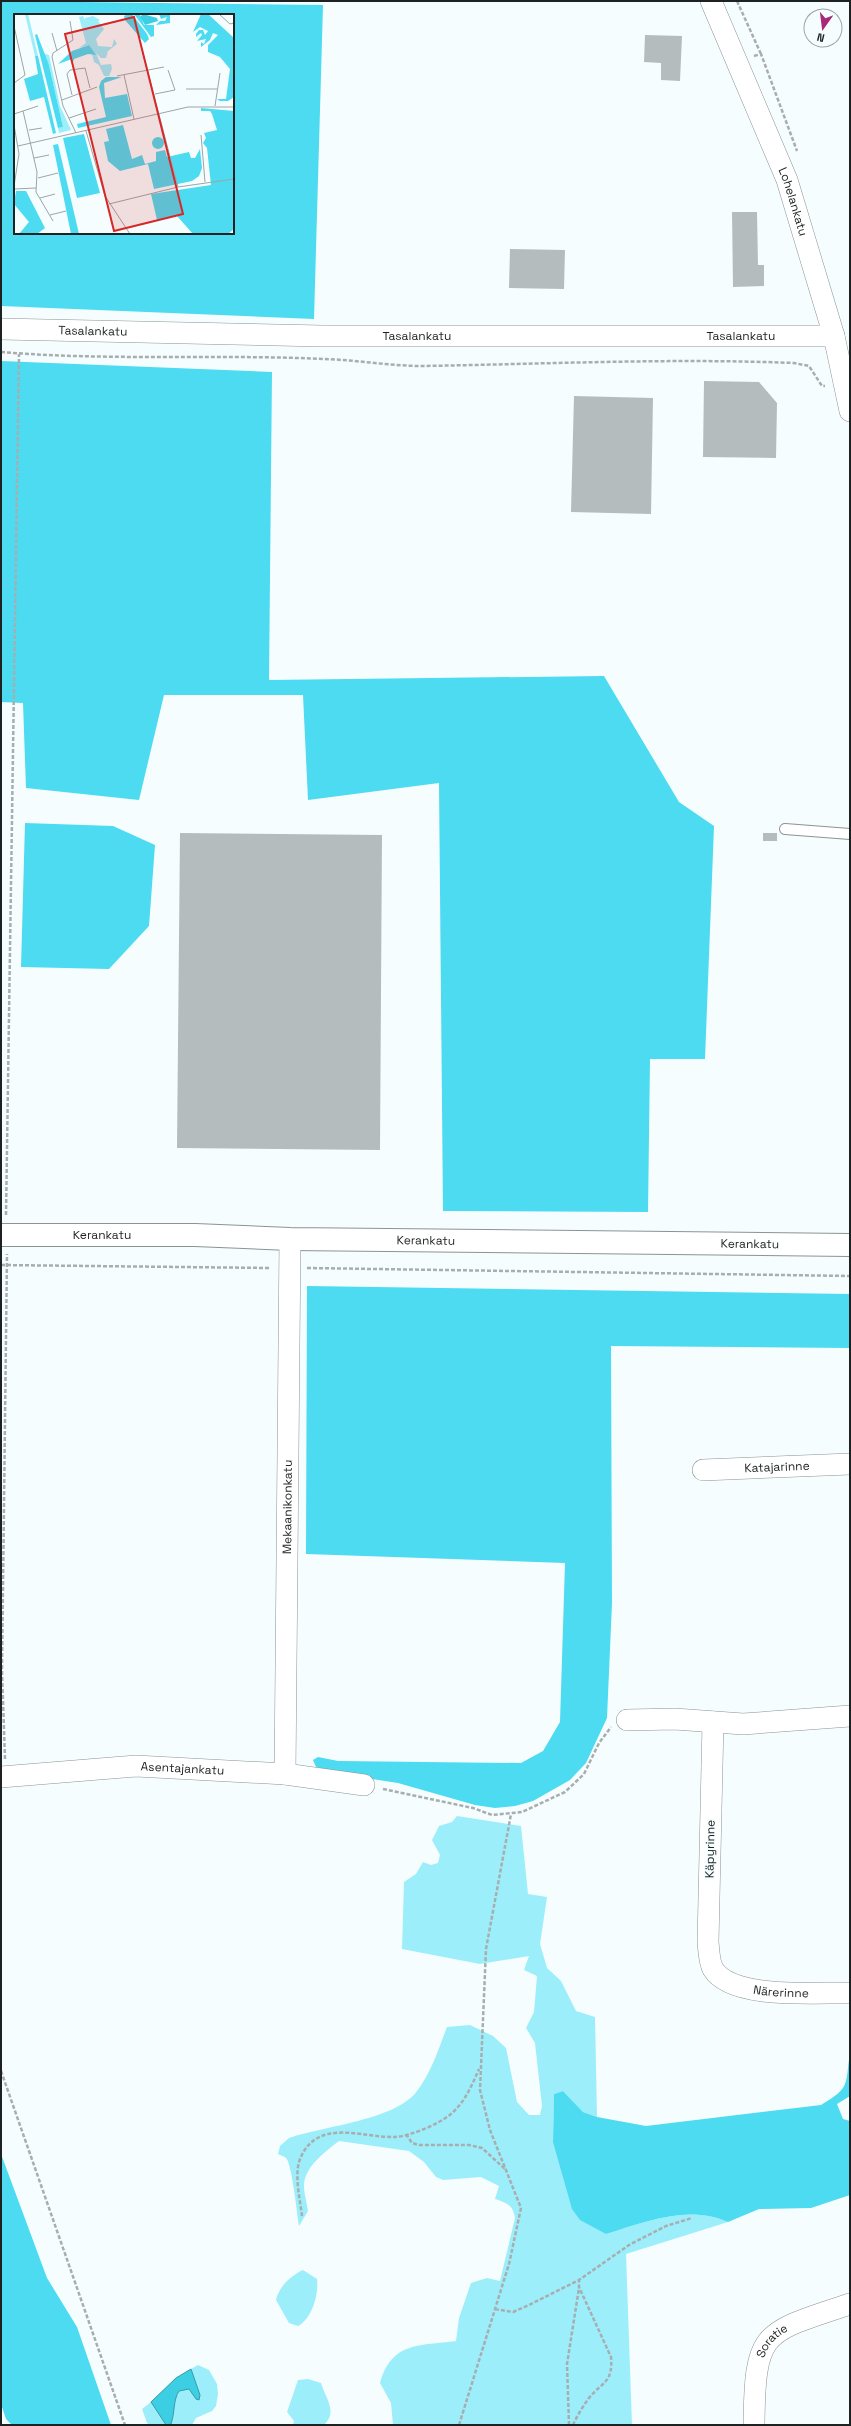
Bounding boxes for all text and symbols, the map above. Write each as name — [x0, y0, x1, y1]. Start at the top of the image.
north arrow — [803, 8, 843, 48]
inset map — [14, 14, 234, 234]
text: N — [815, 30, 826, 45]
street label: Lohelankatu — [774, 165, 811, 238]
street label: Tasalankatu — [58, 322, 128, 340]
street label: Tasalankatu — [382, 328, 451, 344]
street label: Tasalankatu — [706, 328, 775, 344]
street label: Kerankatu — [73, 1227, 131, 1243]
street label: Kerankatu — [397, 1232, 455, 1249]
street label: Kerankatu — [721, 1236, 779, 1252]
street label: Katajarinne — [744, 1458, 810, 1476]
street label: Mekaanikonkatu — [279, 1460, 296, 1554]
street label: Asentajankatu — [140, 1758, 225, 1779]
street label: Käpyrinne — [701, 1820, 719, 1878]
street label: Närerinne — [752, 1982, 809, 2001]
street label: Soratie — [753, 2320, 790, 2360]

